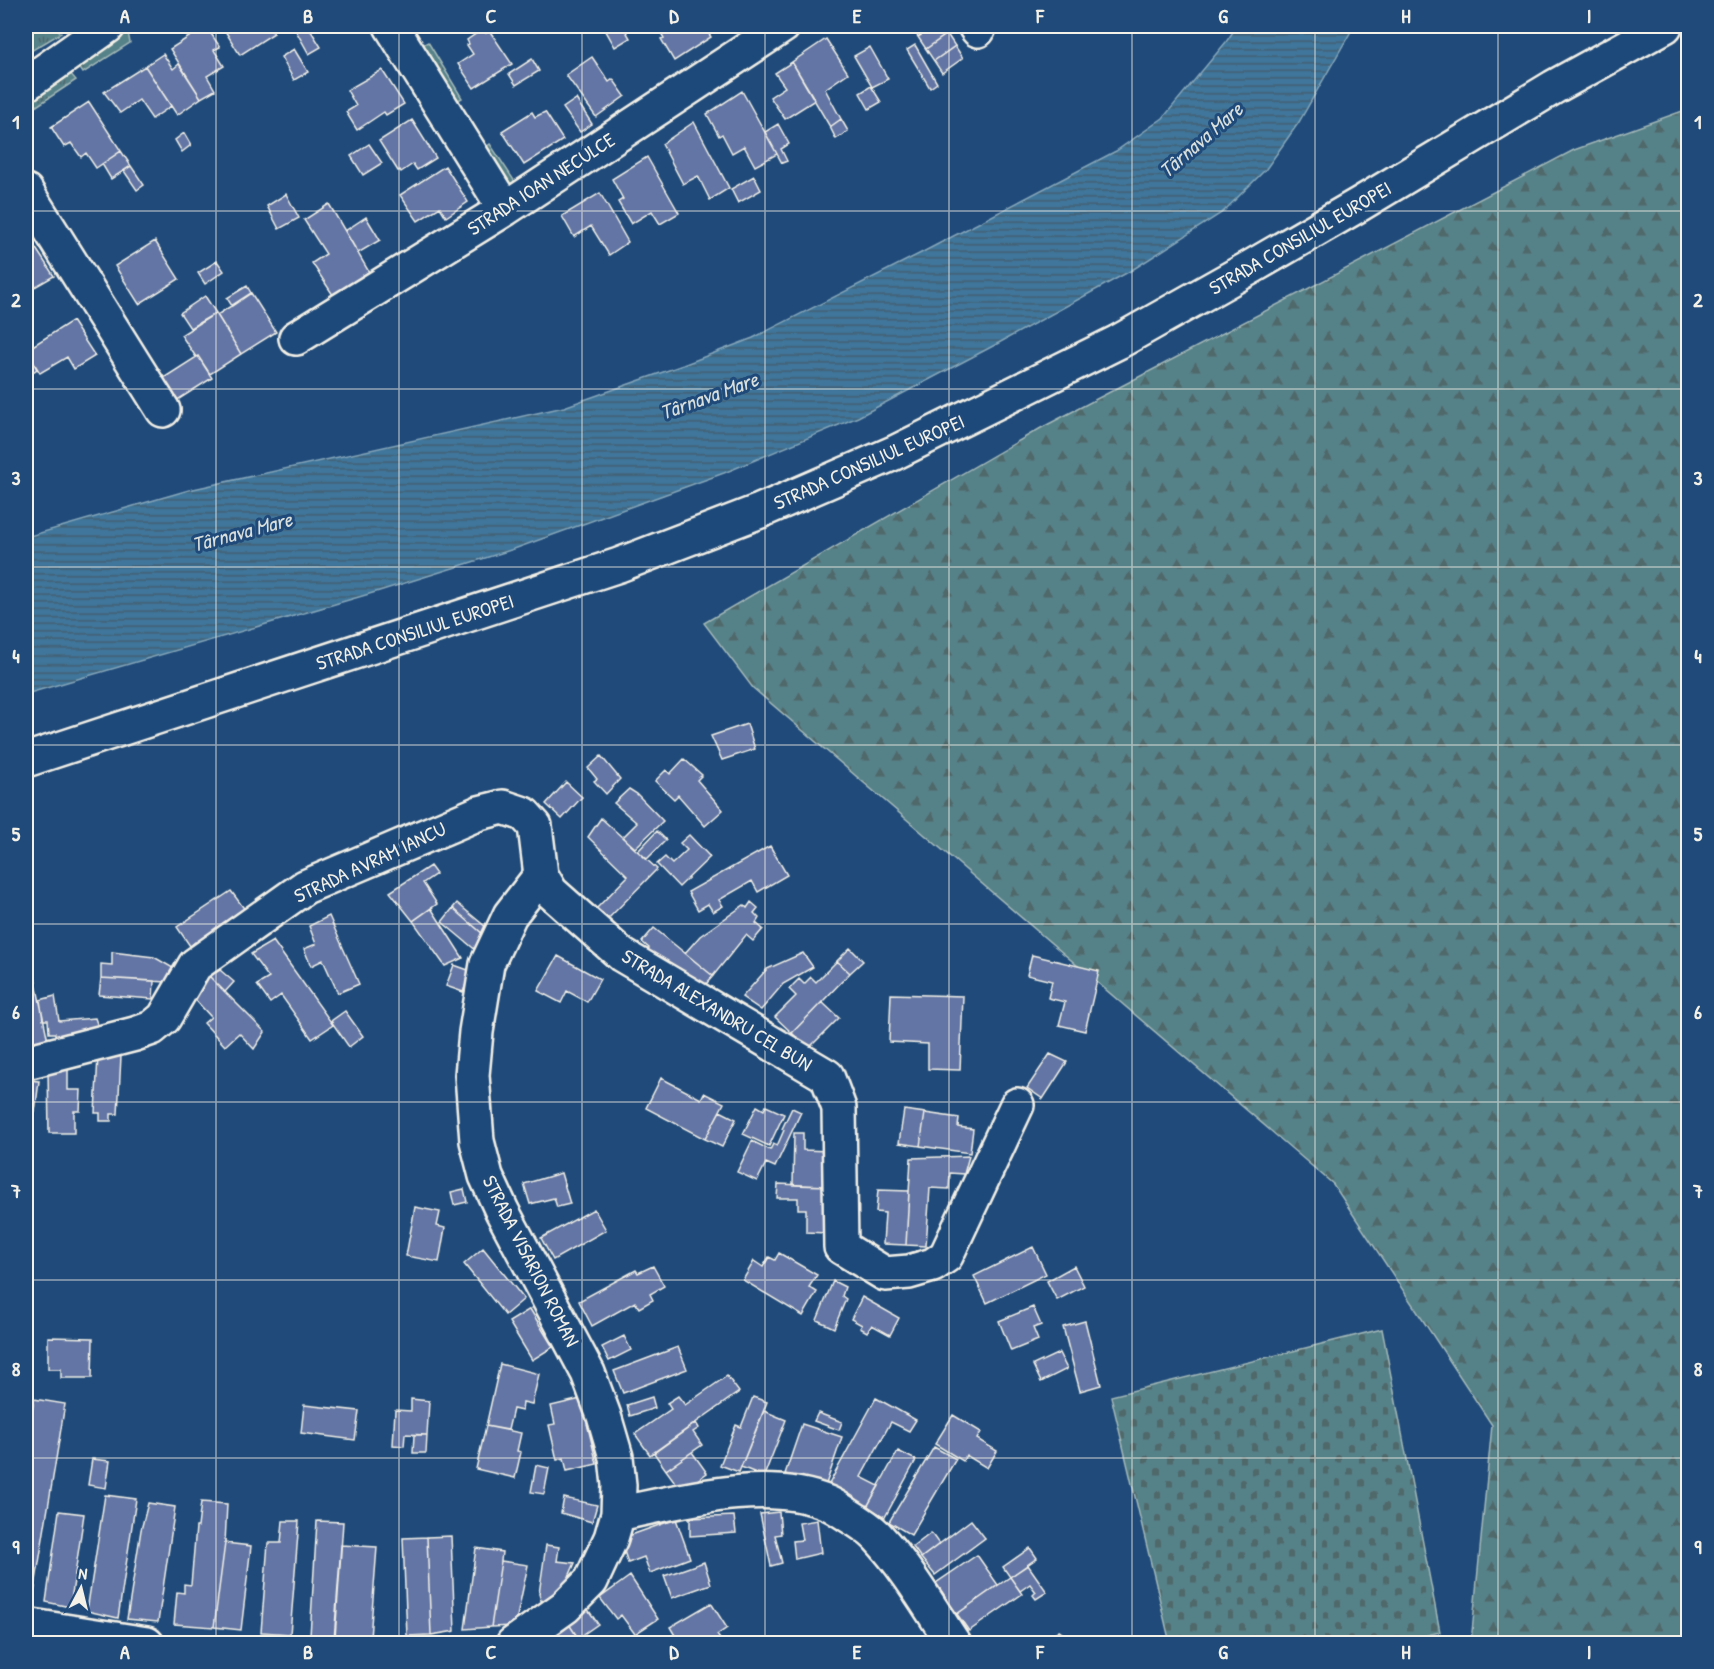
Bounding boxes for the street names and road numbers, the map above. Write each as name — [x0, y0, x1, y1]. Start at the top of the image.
street label: STRADA IOAN NECULCE — [462, 126, 620, 241]
street label: STRADA CONSILIUL EUROPEI — [1204, 174, 1396, 301]
street label: STRADA CONSILIUL EUROPEI — [769, 407, 968, 516]
street label: STRADA CONSILIUL EUROPEI — [313, 587, 517, 676]
street label: STRADA AVRAM IANCU — [289, 815, 450, 909]
street label: STRADA ALEXANDRU CEL BUN — [617, 942, 817, 1077]
street label: STRADA VISARION ROMAN — [477, 1171, 586, 1351]

